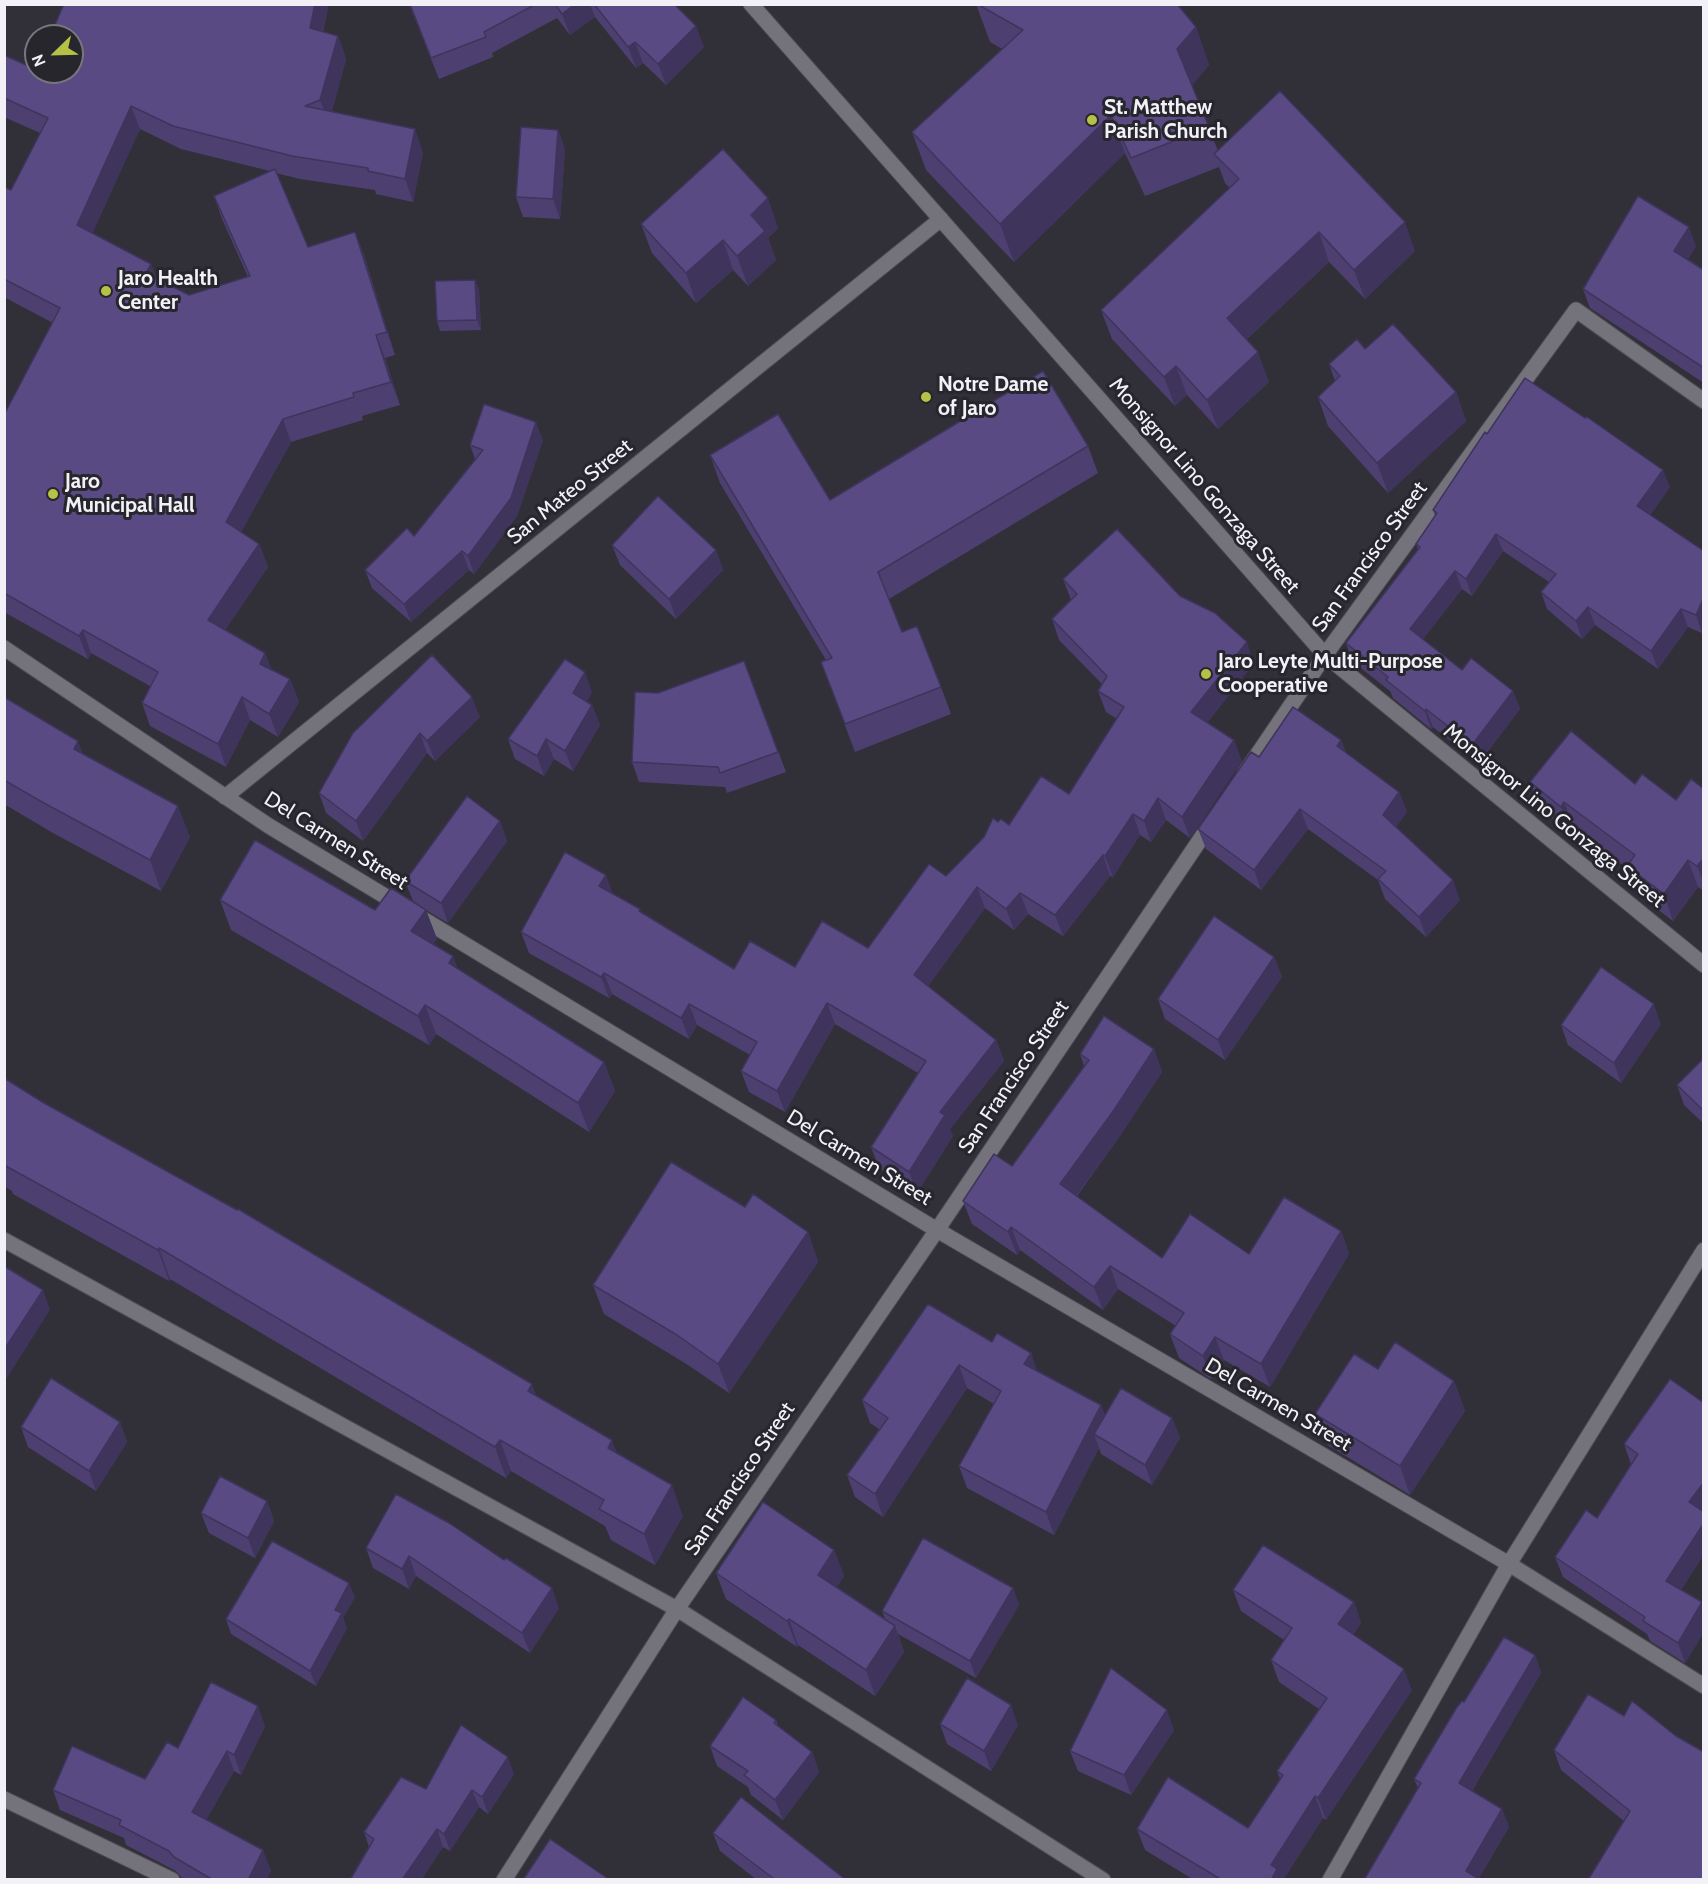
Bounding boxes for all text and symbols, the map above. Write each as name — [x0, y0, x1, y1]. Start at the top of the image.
north arrow — [24, 24, 84, 84]
text: N — [28, 52, 50, 69]
place label: St. Matthew Parish Church — [1104, 95, 1228, 145]
marker: St. Matthew Parish Church — [1085, 113, 1099, 127]
place label: Jaro Health Center — [118, 266, 218, 316]
marker: Jaro Health Center — [99, 284, 113, 298]
place label: Notre Dame of Jaro — [938, 372, 1048, 422]
street label: Monsignor Lino Gonzaga Street — [1103, 373, 1305, 599]
marker: Notre Dame of Jaro — [919, 390, 933, 404]
street label: San Mateo Street — [502, 434, 638, 550]
place label: Jaro Municipal Hall — [65, 469, 194, 519]
street label: San Francisco Street — [1307, 477, 1433, 637]
marker: Jaro Municipal Hall — [46, 487, 60, 501]
place label: Jaro Leyte Multi-Purpose Cooperative — [1218, 649, 1443, 699]
marker: Jaro Leyte Multi-Purpose Cooperative — [1199, 667, 1213, 681]
street label: Monsignor Lino Gonzaga Street — [1438, 719, 1670, 913]
street label: Del Carmen Street — [259, 787, 413, 895]
street label: San Francisco Street — [953, 996, 1075, 1158]
street label: Del Carmen Street — [782, 1105, 936, 1211]
street label: Del Carmen Street — [1200, 1353, 1356, 1457]
street label: San Francisco Street — [679, 1398, 801, 1560]

